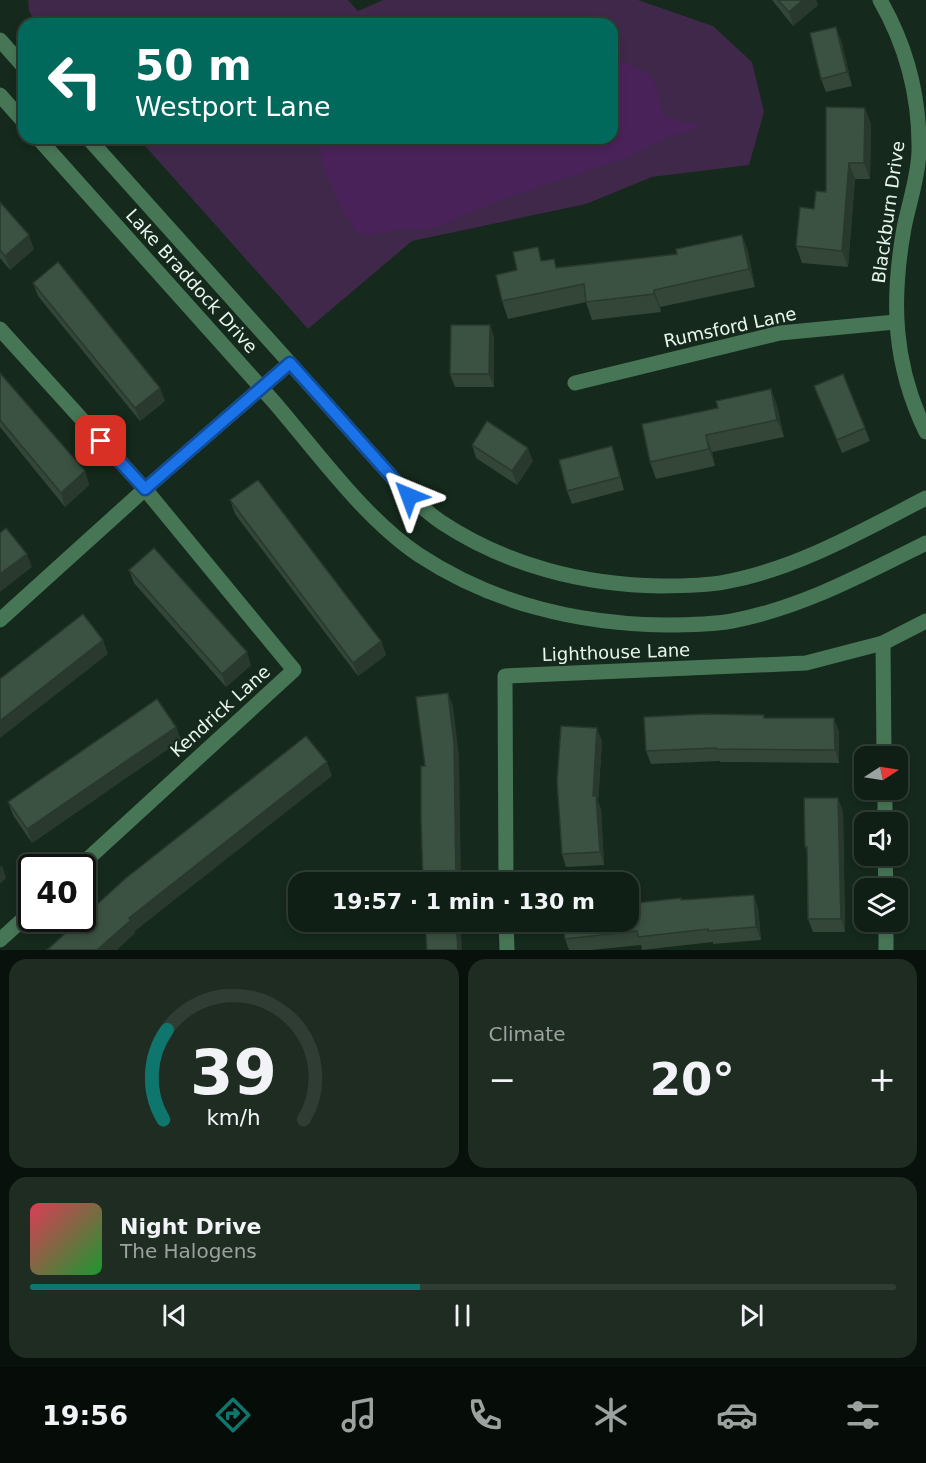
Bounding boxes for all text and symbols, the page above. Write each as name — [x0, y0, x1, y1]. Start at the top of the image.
text: 50 m — [135, 41, 252, 90]
icon: left — [36, 42, 114, 120]
text: Westport Lane — [135, 91, 331, 122]
street label: Blackburn Drive — [868, 139, 908, 285]
street label: Lake Braddock Drive — [122, 205, 262, 357]
street label: Rumsford Lane — [662, 303, 798, 351]
pin — [75, 415, 126, 466]
icon: arrive — [84, 424, 117, 457]
position arrow — [377, 464, 441, 528]
street label: Lighthouse Lane — [541, 639, 691, 665]
street label: Kendrick Lane — [166, 661, 274, 761]
north arrow — [854, 746, 908, 800]
map controls — [854, 746, 908, 932]
button: sound — [854, 812, 908, 866]
speed limit sign: 40 — [18, 854, 96, 932]
button: layers — [854, 878, 908, 932]
text: 19:57 · 1 min · 130 m — [332, 889, 595, 914]
text: Climate — [489, 1022, 565, 1046]
text: 39 — [190, 1036, 277, 1109]
text: 20° — [650, 1053, 735, 1106]
text: − — [489, 1060, 516, 1099]
text: + — [868, 1060, 896, 1099]
text: km/h — [207, 1106, 261, 1131]
text: Night Drive — [120, 1214, 261, 1239]
text: The Halogens — [120, 1239, 257, 1263]
icon: previous — [158, 1299, 191, 1332]
icon: pause — [446, 1299, 479, 1332]
icon: next — [735, 1299, 768, 1332]
icon: directions — [212, 1394, 254, 1436]
icon: music — [338, 1394, 380, 1436]
icon: phone — [464, 1394, 506, 1436]
icon: climate — [590, 1394, 632, 1436]
icon: car — [716, 1394, 758, 1436]
icon: filters — [842, 1394, 884, 1436]
text: 19:56 — [42, 1400, 128, 1431]

